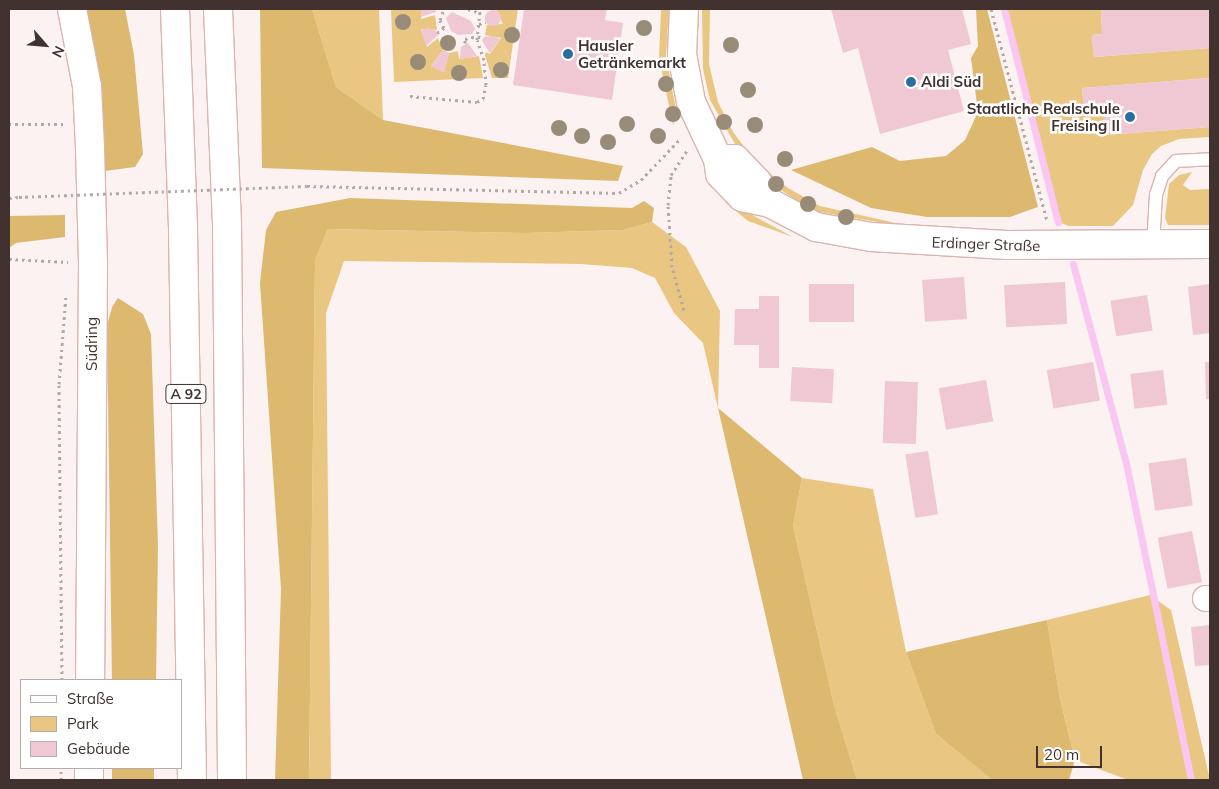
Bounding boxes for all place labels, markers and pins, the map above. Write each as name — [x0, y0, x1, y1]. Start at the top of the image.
place label: Hausler Getränkemarkt — [578, 36, 686, 71]
marker: Hausler Getränkemarkt — [562, 48, 574, 60]
place label: Aldi Süd — [921, 73, 981, 91]
marker: Aldi Süd — [905, 76, 917, 88]
place label: Staatliche Realschule Freising II — [967, 99, 1120, 134]
marker: Staatliche Realschule Freising II — [1124, 111, 1136, 123]

